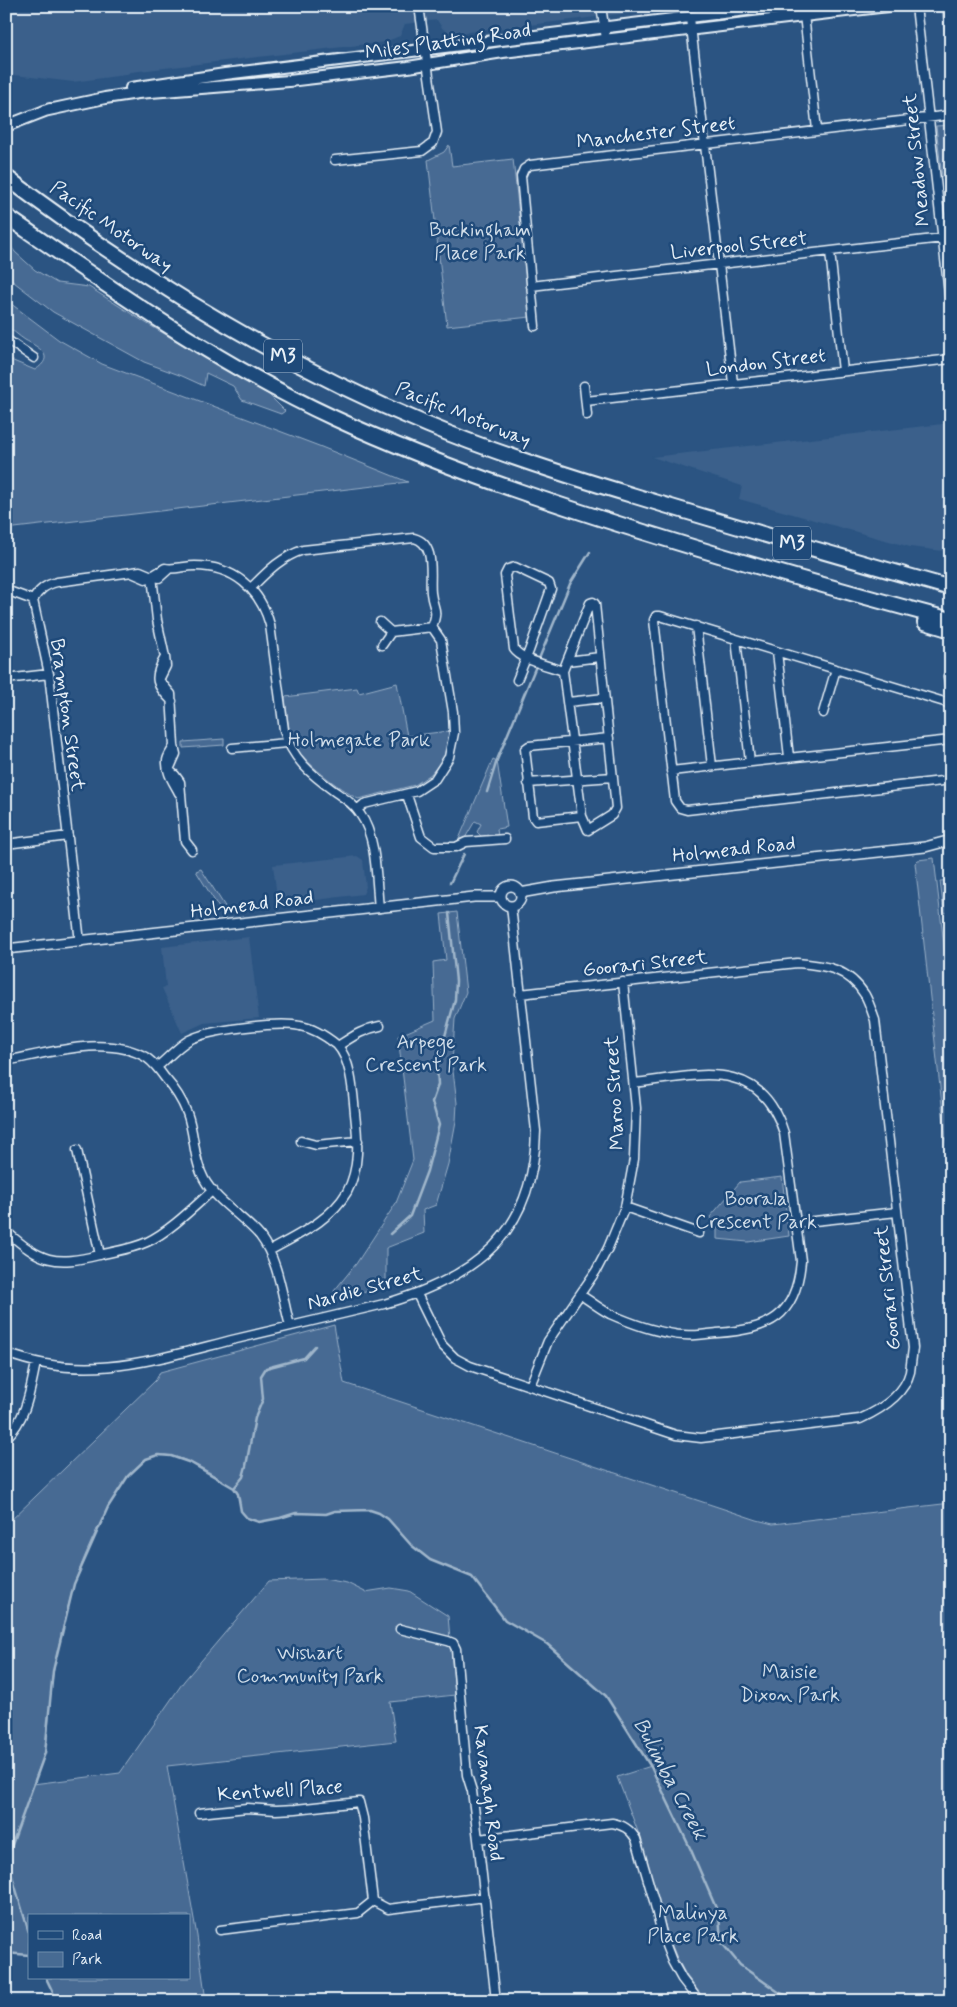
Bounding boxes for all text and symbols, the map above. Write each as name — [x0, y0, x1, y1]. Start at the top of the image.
street label: Miles Platting Road — [363, 17, 533, 69]
street label: Meadow Street — [897, 92, 937, 228]
street label: Manchester Street — [575, 110, 737, 156]
street label: Pacific Motorway — [44, 175, 178, 279]
park label: Buckingham Place Park — [429, 217, 531, 267]
street label: Liverpool Street — [669, 225, 809, 267]
road number: M3 — [264, 340, 302, 372]
street label: London Street — [705, 342, 827, 384]
street label: Pacific Motorway — [391, 376, 535, 454]
road number: M3 — [773, 526, 811, 560]
street label: Brampton Street — [43, 637, 91, 793]
park label: Holmegate Park — [288, 727, 430, 754]
street label: Holmead Road — [671, 830, 797, 870]
street label: Holmead Road — [189, 884, 315, 926]
street label: Goorari Street — [581, 944, 709, 984]
park label: Arpege Crescent Park — [365, 1029, 487, 1079]
street label: Maroo Street — [598, 1035, 631, 1151]
park label: Boorala Crescent Park — [695, 1186, 817, 1236]
street label: Goorari Street — [868, 1224, 908, 1352]
street label: Nardie Street — [304, 1261, 426, 1317]
park label: Wishart Community Park — [236, 1640, 384, 1690]
park label: Maisie Dixon Park — [740, 1659, 840, 1709]
water label: Bulimba Creek — [626, 1713, 714, 1846]
street label: Kavanagh Road — [466, 1724, 510, 1862]
street label: Kentwell Place — [216, 1773, 344, 1809]
park label: Malinya Place Park — [647, 1900, 739, 1950]
legend — [28, 1914, 190, 1980]
text: Road — [72, 1926, 102, 1946]
text: Park — [72, 1950, 102, 1970]

